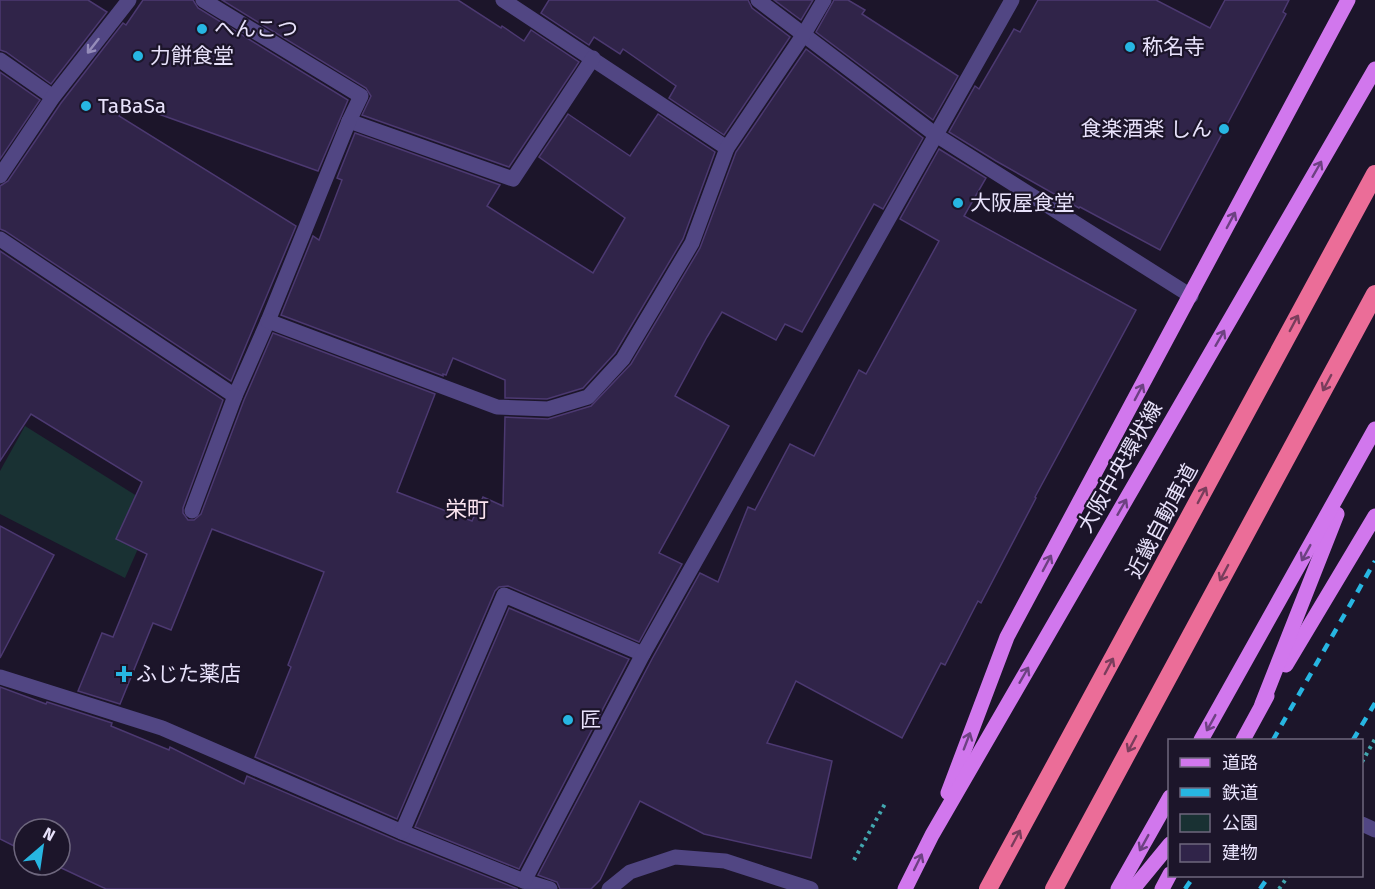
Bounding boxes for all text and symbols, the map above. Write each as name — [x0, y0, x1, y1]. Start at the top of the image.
place label: へんこつ — [214, 16, 298, 42]
marker: へんこつ — [195, 22, 209, 36]
place label: 称名寺 — [1142, 34, 1205, 60]
one-way arrow — [87, 38, 100, 54]
marker: 称名寺 — [1123, 40, 1137, 54]
place label: 力餅食堂 — [150, 43, 234, 69]
marker: 力餅食堂 — [131, 49, 145, 63]
place label: TaBaSa — [98, 93, 166, 119]
marker: TaBaSa — [79, 99, 93, 113]
place label: 食楽酒楽 しん — [1080, 116, 1212, 142]
marker: 食楽酒楽 しん — [1217, 122, 1231, 136]
one-way arrow — [1312, 161, 1324, 178]
place label: 大阪屋食堂 — [970, 190, 1075, 216]
marker: 大阪屋食堂 — [951, 196, 965, 210]
one-way arrow — [1226, 211, 1237, 229]
one-way arrow — [1288, 315, 1300, 332]
one-way arrow — [1214, 330, 1226, 347]
one-way arrow — [1321, 373, 1332, 391]
one-way arrow — [1134, 383, 1145, 401]
street label: 大阪中央環状線 — [1072, 397, 1168, 537]
street label: 近畿自動車道 — [1121, 459, 1203, 583]
one-way arrow — [1197, 486, 1208, 504]
district label: 栄町 — [445, 496, 489, 523]
one-way arrow — [1117, 498, 1128, 516]
one-way arrow — [1300, 544, 1312, 561]
one-way arrow — [1041, 555, 1053, 572]
one-way arrow — [1218, 563, 1229, 581]
one-way arrow — [1103, 658, 1115, 675]
place label: ふじた薬店 — [136, 661, 241, 687]
marker: ふじた薬店 — [117, 667, 131, 681]
one-way arrow — [1018, 667, 1030, 684]
place label: 匠 — [580, 707, 601, 733]
marker: 匠 — [561, 713, 575, 727]
one-way arrow — [1205, 714, 1216, 732]
one-way arrow — [963, 732, 974, 751]
one-way arrow — [1126, 735, 1137, 753]
legend — [1168, 739, 1363, 877]
text: 道路 — [1222, 752, 1258, 774]
text: 鉄道 — [1222, 782, 1258, 804]
text: 公園 — [1222, 812, 1258, 834]
north arrow — [12, 817, 72, 877]
text: N — [40, 823, 58, 845]
one-way arrow — [1011, 829, 1022, 847]
one-way arrow — [1138, 834, 1150, 851]
text: 建物 — [1222, 842, 1258, 864]
one-way arrow — [913, 853, 925, 871]

